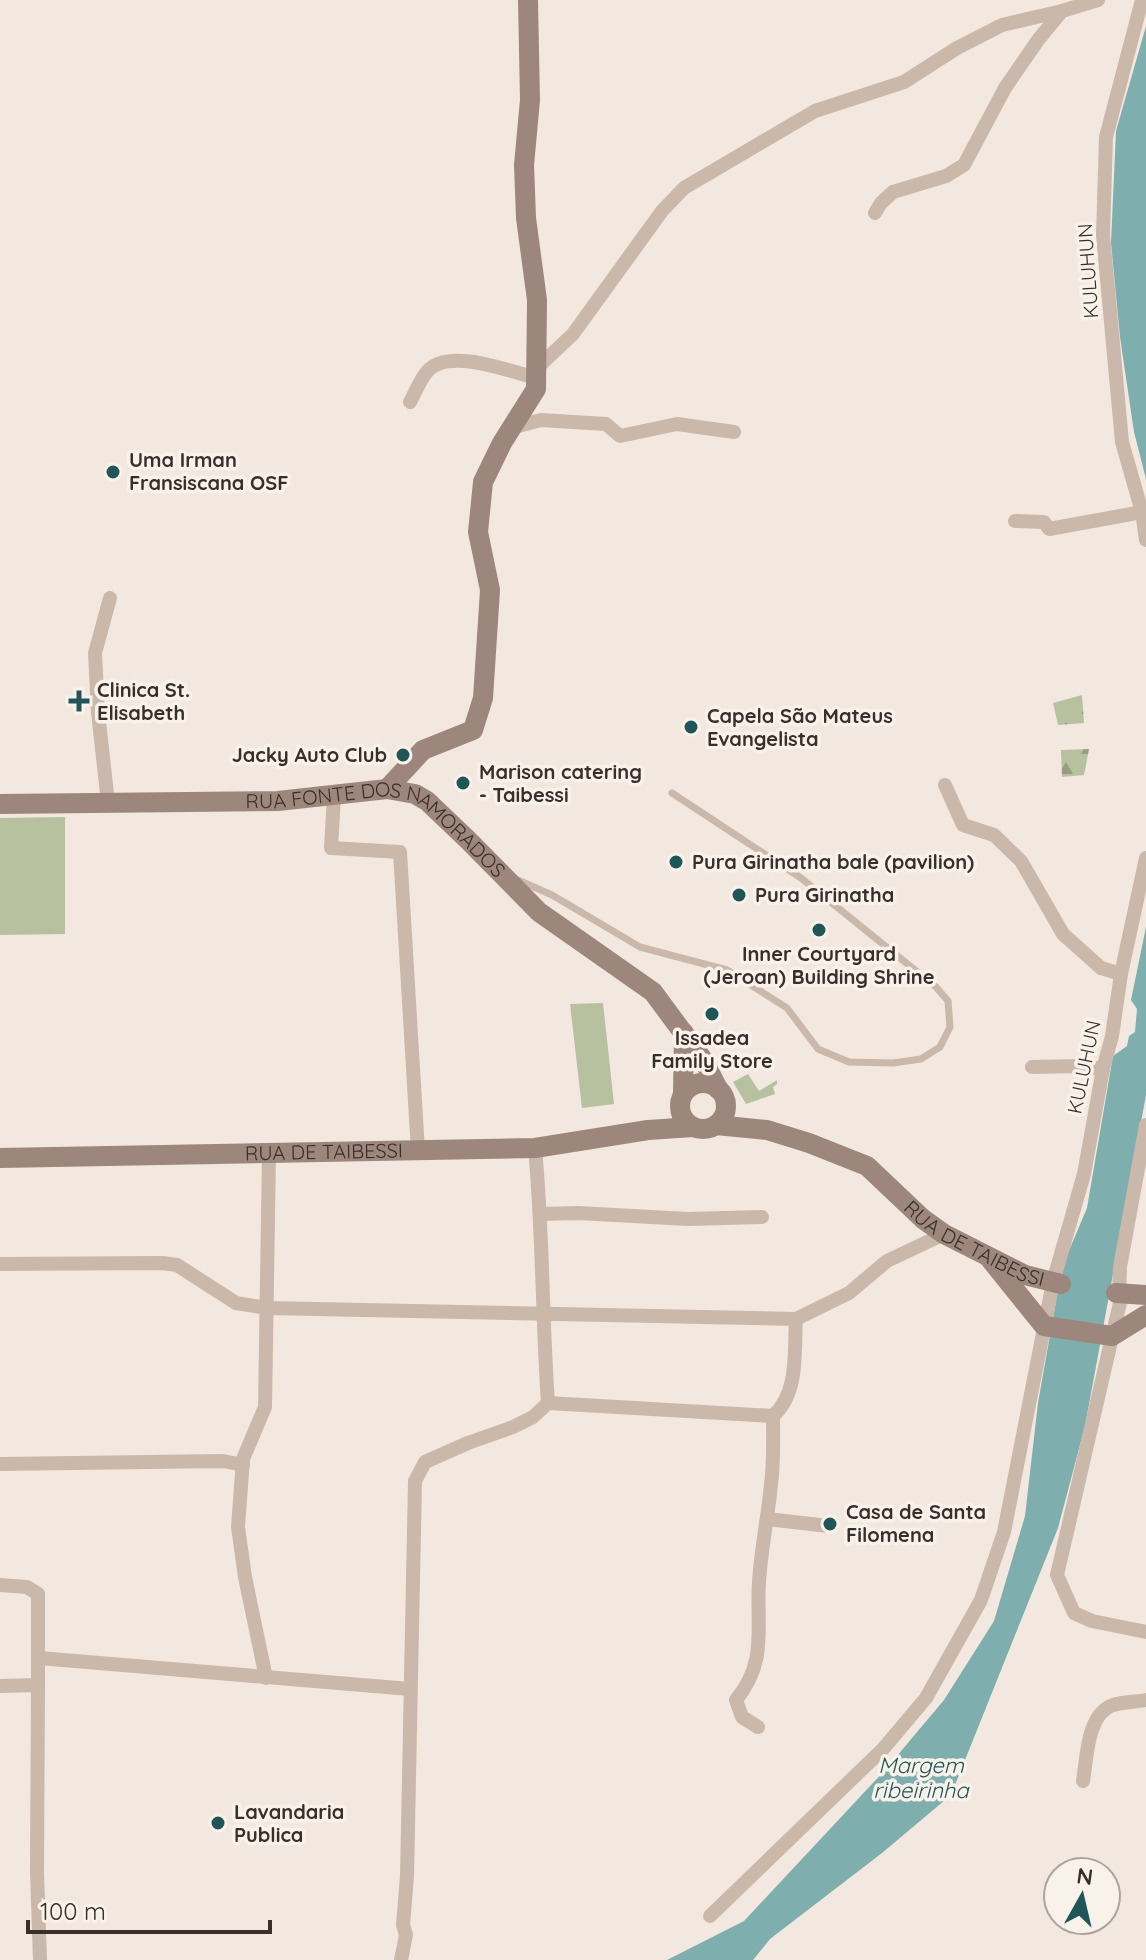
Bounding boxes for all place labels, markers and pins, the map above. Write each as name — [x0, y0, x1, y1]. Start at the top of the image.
place label: Uma Irman Fransiscana OSF — [129, 447, 288, 495]
marker: Uma Irman Fransiscana OSF — [104, 463, 122, 481]
place label: Clinica St. Elisabeth — [97, 677, 190, 725]
marker: Clinica St. Elisabeth — [68, 690, 90, 712]
place label: Capela São Mateus Evangelista — [707, 703, 893, 751]
marker: Capela São Mateus Evangelista — [682, 718, 700, 736]
place label: Jacky Auto Club — [232, 742, 387, 767]
marker: Jacky Auto Club — [394, 746, 412, 764]
place label: Marison catering - Taibessi — [479, 759, 642, 807]
marker: Marison catering - Taibessi — [454, 774, 472, 792]
place label: Pura Girinatha bale (pavilion) — [692, 849, 974, 874]
marker: Pura Girinatha bale (pavilion) — [667, 853, 685, 871]
place label: Pura Girinatha — [755, 882, 894, 907]
marker: Pura Girinatha — [730, 886, 748, 904]
marker: Inner Courtyard (Jeroan) Building Shrine — [810, 921, 828, 939]
place label: Inner Courtyard (Jeroan) Building Shrine — [703, 941, 935, 989]
marker: Issadea Family Store — [703, 1005, 721, 1023]
place label: Issadea Family Store — [651, 1025, 773, 1073]
place label: Casa de Santa Filomena — [846, 1499, 986, 1547]
marker: Casa de Santa Filomena — [821, 1515, 839, 1533]
place label: Lavandaria Publica — [234, 1799, 344, 1847]
marker: Lavandaria Publica — [209, 1814, 227, 1832]

